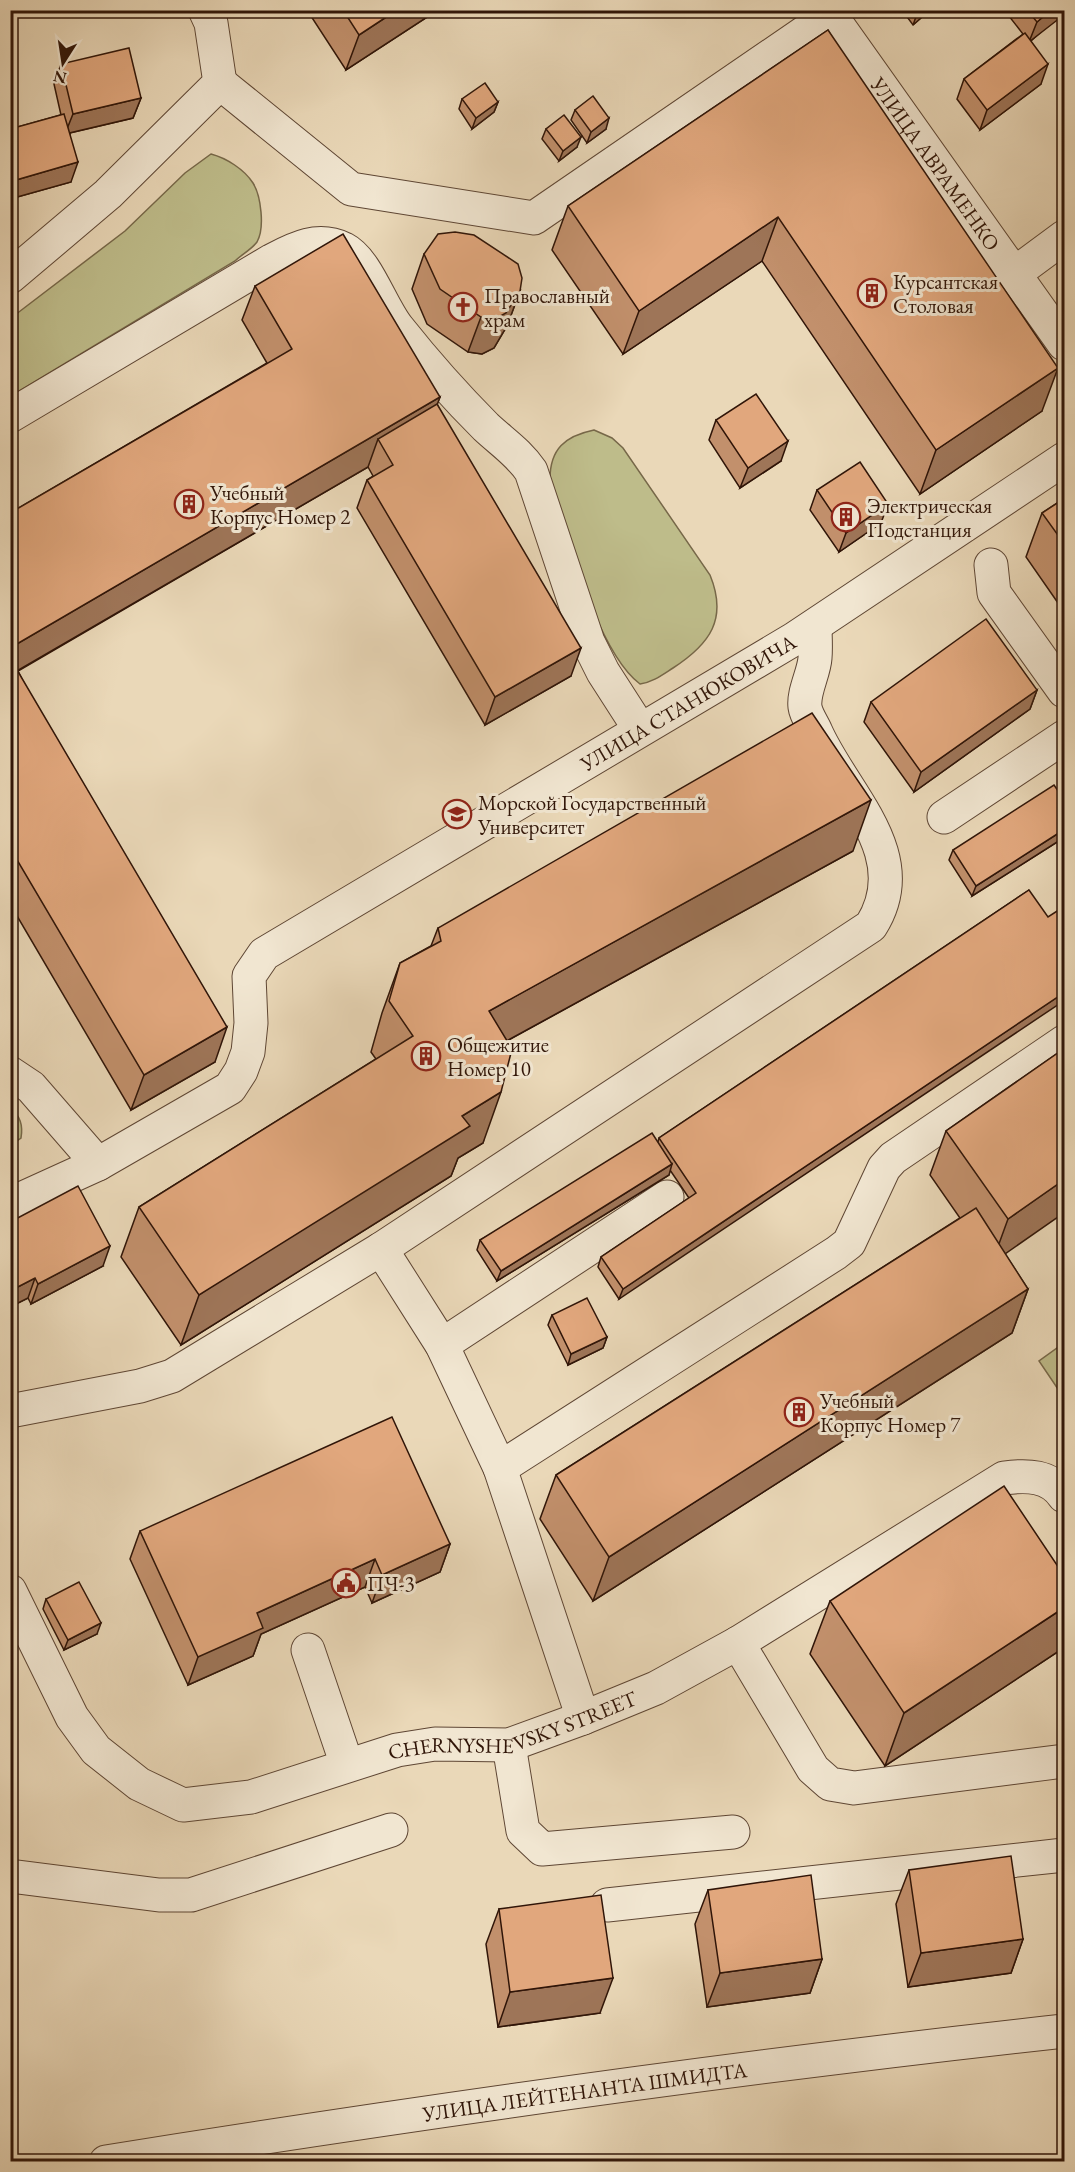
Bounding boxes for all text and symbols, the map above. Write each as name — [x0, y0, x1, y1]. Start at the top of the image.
north arrow — [33, 33, 93, 93]
text: N — [51, 66, 69, 89]
street label: УЛИЦА АВРАМЕНКО — [864, 70, 1007, 255]
place label: Курсантская Столовая — [893, 268, 998, 319]
building icon: Курсантская Столовая — [856, 277, 888, 309]
place label: Православный храм — [484, 282, 610, 333]
church icon: Православный храм — [447, 291, 479, 323]
place label: Учебный Корпус Номер 2 — [209, 479, 350, 530]
building icon: Учебный Корпус Номер 2 — [173, 488, 205, 520]
place label: Электрическая Подстанция — [867, 492, 992, 543]
building icon: Электрическая Подстанция — [830, 501, 862, 533]
street label: УЛИЦА СТАНЮКОВИЧА — [574, 627, 801, 777]
place label: Морской Государственный Университет — [477, 789, 706, 840]
school or university icon: Морской Государственный Университет — [441, 798, 473, 830]
place label: Общежитие Номер 10 — [447, 1031, 549, 1082]
building icon: Общежитие Номер 10 — [410, 1040, 442, 1072]
place label: Учебный Корпус Номер 7 — [819, 1387, 961, 1438]
building icon: Учебный Корпус Номер 7 — [783, 1396, 815, 1428]
public building icon: ПЧ-3 — [330, 1567, 362, 1599]
place label: ПЧ-3 — [367, 1570, 414, 1597]
street label: CHERNYSHEVSKY STREET — [384, 1684, 641, 1766]
street label: УЛИЦА ЛЕЙТЕНАНТА ШМИДТА — [420, 2055, 749, 2127]

